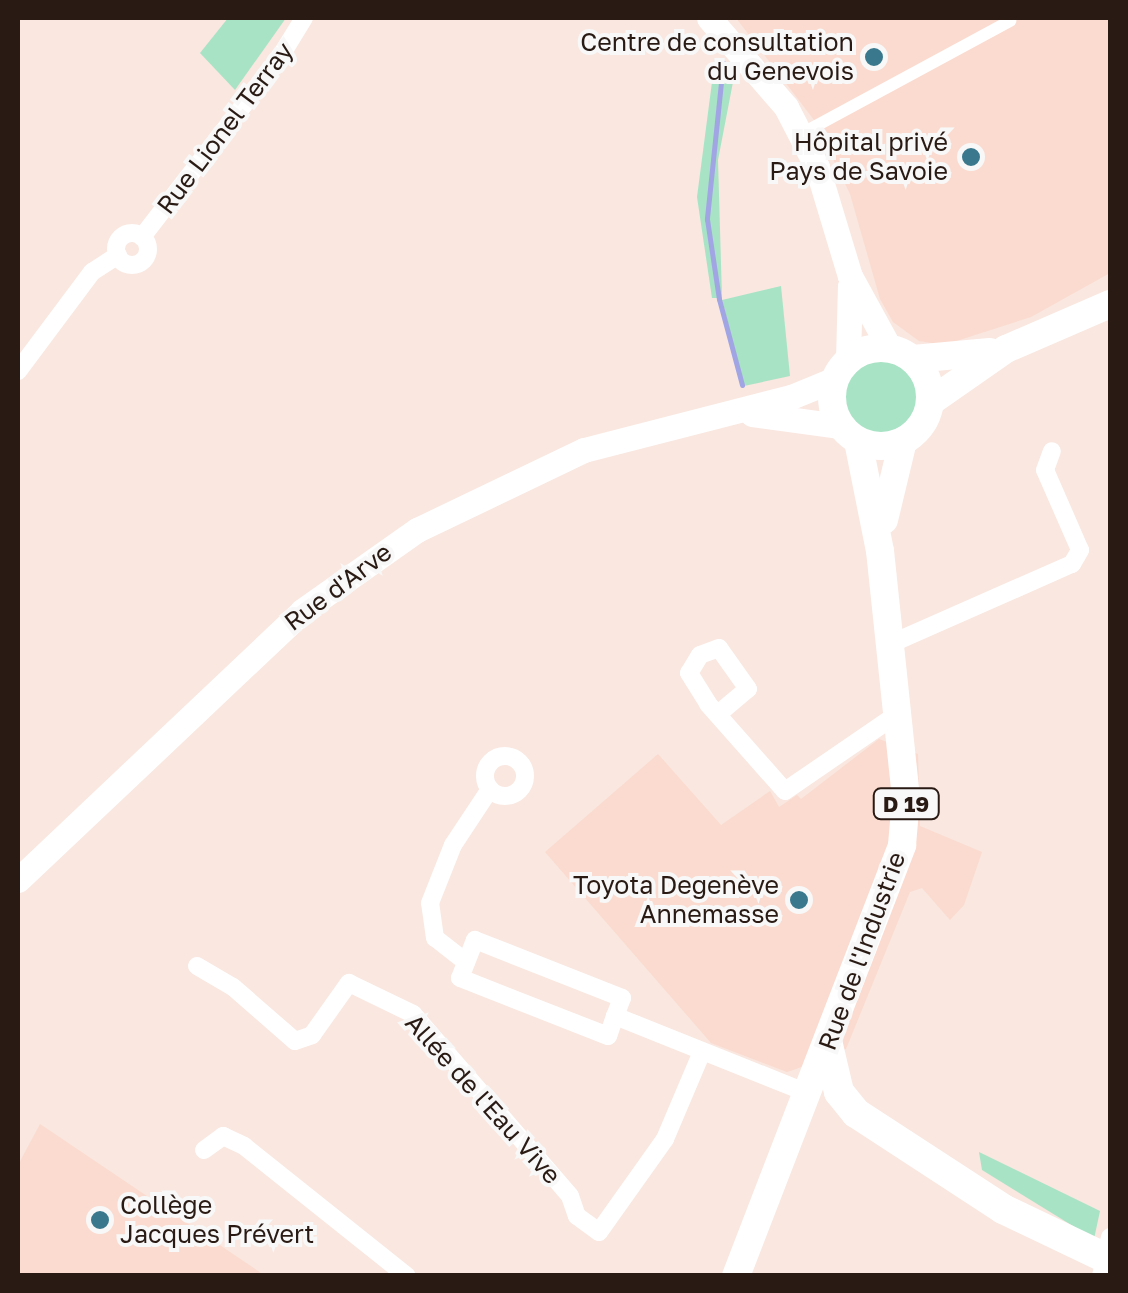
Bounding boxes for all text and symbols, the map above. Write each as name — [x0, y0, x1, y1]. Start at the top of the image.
place label: Centre de consultation du Genevois — [580, 28, 854, 87]
street label: Rue Lionel Terray — [151, 36, 299, 220]
marker: Centre de consultation du Genevois — [863, 46, 885, 68]
place label: Hôpital privé Pays de Savoie — [769, 128, 948, 187]
marker: Hôpital privé Pays de Savoie — [958, 144, 984, 170]
street label: Rue d'Arve — [278, 537, 398, 637]
road number: D 19 — [871, 787, 941, 821]
street label: Rue de l'Industrie — [812, 848, 912, 1054]
place label: Toyota Degenève Annemasse — [573, 871, 779, 930]
marker: Toyota Degenève Annemasse — [788, 889, 810, 911]
street label: Allée de l'Eau Vive — [399, 1008, 567, 1190]
place label: Collège Jacques Prévert — [120, 1191, 314, 1250]
marker: Collège Jacques Prévert — [89, 1209, 111, 1231]

